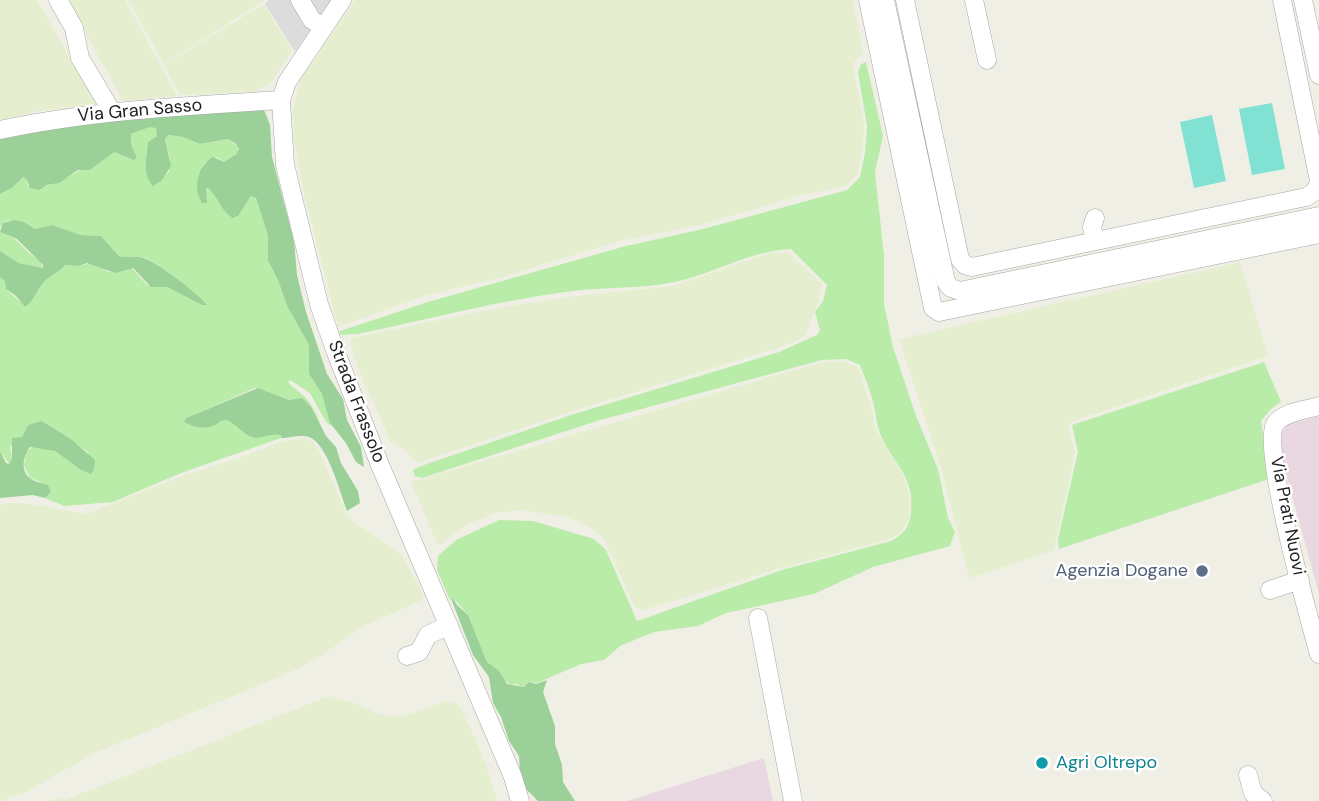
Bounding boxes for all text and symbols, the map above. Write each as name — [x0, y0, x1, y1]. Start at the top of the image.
street label: Via Gran Sasso — [77, 95, 203, 127]
street label: Strada Frassolo — [323, 338, 389, 466]
street label: Via Prati Nuovi — [1265, 455, 1309, 577]
place label: Agenzia Dogane — [1056, 560, 1188, 582]
marker: Agenzia Dogane — [1194, 563, 1210, 579]
place label: Agri Oltrepo — [1056, 752, 1157, 774]
marker: Agri Oltrepo — [1034, 755, 1050, 771]

